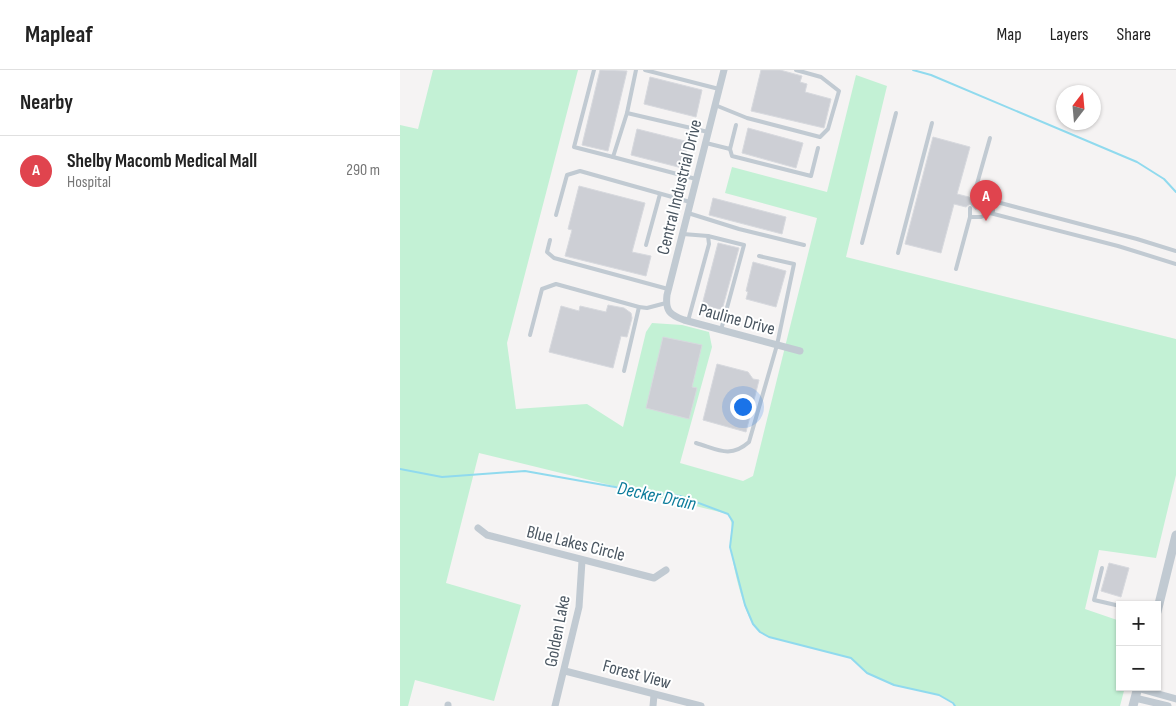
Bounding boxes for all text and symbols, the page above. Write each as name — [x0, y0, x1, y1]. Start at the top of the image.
text: Mapleaf — [25, 20, 93, 49]
text: Map — [997, 24, 1022, 45]
text: Layers — [1050, 24, 1089, 45]
text: Share — [1117, 24, 1151, 45]
north arrow — [1056, 85, 1101, 130]
text: Nearby — [20, 90, 73, 115]
street label: Central Industrial Drive — [653, 117, 706, 257]
text: Shelby Macomb Medical Mall — [67, 150, 257, 173]
text: A — [32, 161, 40, 180]
text: 290 m — [346, 161, 380, 180]
text: Hospital — [67, 173, 111, 192]
pin: A — [970, 180, 1002, 221]
street label: Pauline Drive — [696, 299, 777, 340]
your location — [730, 394, 756, 420]
water label: Decker Drain — [615, 477, 698, 516]
street label: Blue Lakes Circle — [525, 521, 627, 566]
street label: Golden Lake — [540, 593, 575, 669]
map controls — [1116, 601, 1161, 691]
button: + — [1116, 601, 1161, 646]
button: − — [1116, 646, 1161, 691]
street label: Forest View — [600, 655, 673, 694]

